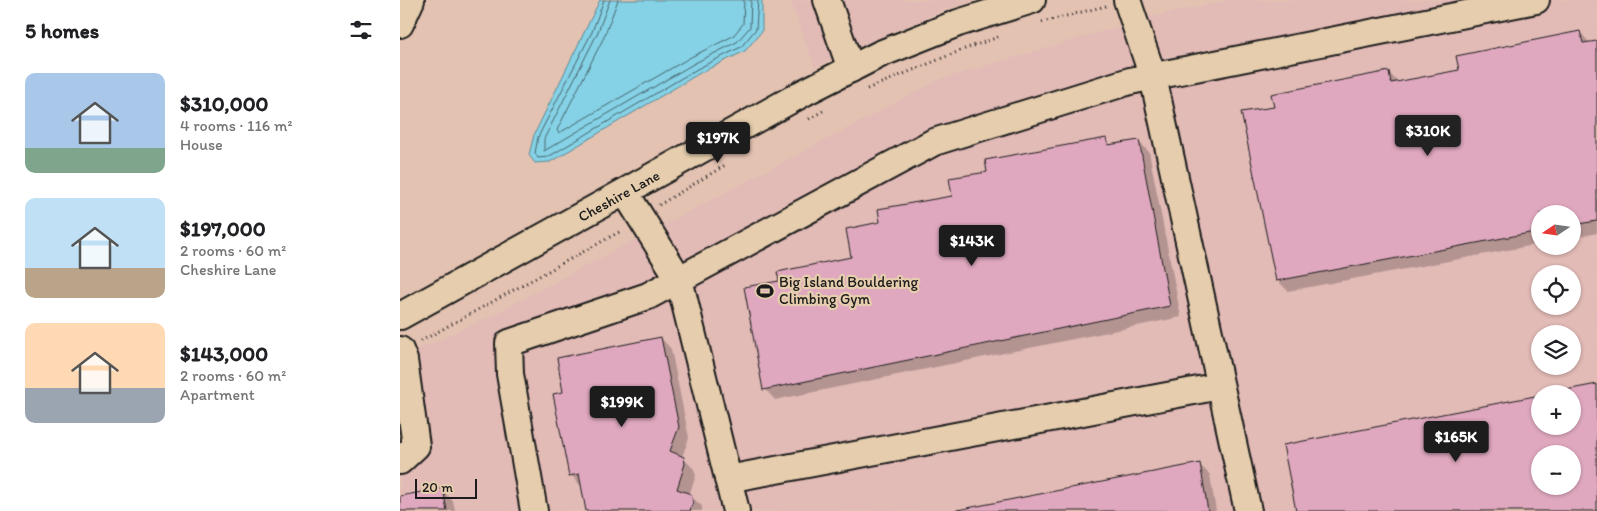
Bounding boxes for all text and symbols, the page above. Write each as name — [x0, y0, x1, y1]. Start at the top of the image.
icon: filters — [347, 16, 375, 44]
text: 5 homes — [25, 18, 99, 43]
text: $310,000 — [180, 91, 269, 116]
icon: home — [65, 93, 125, 153]
pin: $310K — [1393, 114, 1463, 157]
text: 4 rooms · 116 m² — [180, 116, 292, 135]
pin: $197K — [683, 121, 753, 164]
text: $310K — [1406, 121, 1450, 140]
text: $197K — [697, 128, 739, 147]
text: House — [180, 135, 223, 154]
street label: Cheshire Lane — [575, 166, 663, 226]
north arrow — [1531, 205, 1581, 255]
map controls — [1531, 205, 1581, 495]
text: $197,000 — [180, 216, 266, 241]
icon: home — [65, 218, 125, 278]
pin: $143K — [937, 224, 1007, 267]
text: $143K — [950, 231, 994, 250]
text: 2 rooms · 60 m² — [180, 241, 286, 260]
text: Cheshire Lane — [180, 260, 276, 279]
button: locate — [1531, 265, 1581, 315]
place label: Big Island Bouldering Climbing Gym — [779, 273, 919, 308]
sports icon: Big Island Bouldering Climbing Gym — [755, 281, 775, 301]
button: layers — [1531, 325, 1581, 375]
text: $143,000 — [180, 341, 268, 366]
icon: home — [65, 343, 125, 403]
text: 2 rooms · 60 m² — [180, 366, 286, 385]
text: Apartment — [180, 385, 255, 404]
button: + — [1531, 385, 1581, 435]
pin: $199K — [587, 386, 657, 428]
text: $199K — [601, 392, 643, 411]
pin: $165K — [1421, 420, 1491, 463]
text: $165K — [1435, 427, 1477, 446]
button: − — [1531, 445, 1581, 495]
scale bar — [415, 476, 478, 499]
text: 20 m — [422, 479, 453, 496]

